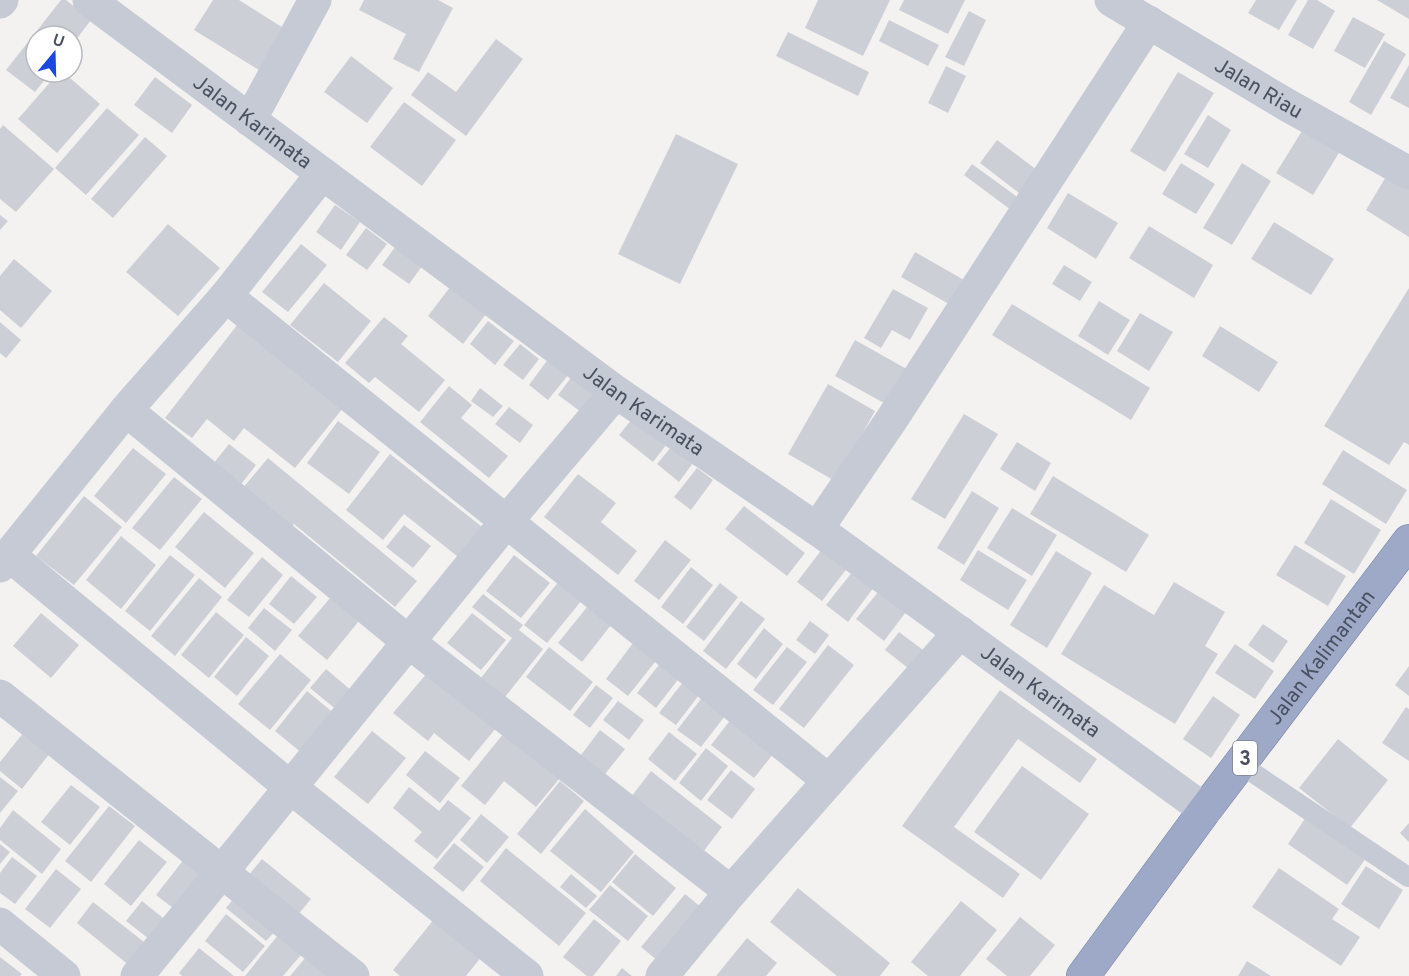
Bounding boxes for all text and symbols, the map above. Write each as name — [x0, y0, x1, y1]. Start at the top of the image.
north arrow — [24, 24, 84, 84]
text: U — [50, 30, 67, 53]
street label: Jalan Riau — [1209, 53, 1307, 126]
street label: Jalan Karimata — [187, 70, 317, 176]
street label: Jalan Karimata — [577, 360, 709, 463]
street label: Jalan Kalimantan — [1262, 585, 1382, 731]
street label: Jalan Karimata — [974, 640, 1105, 745]
road number: 3 — [1233, 741, 1257, 775]

